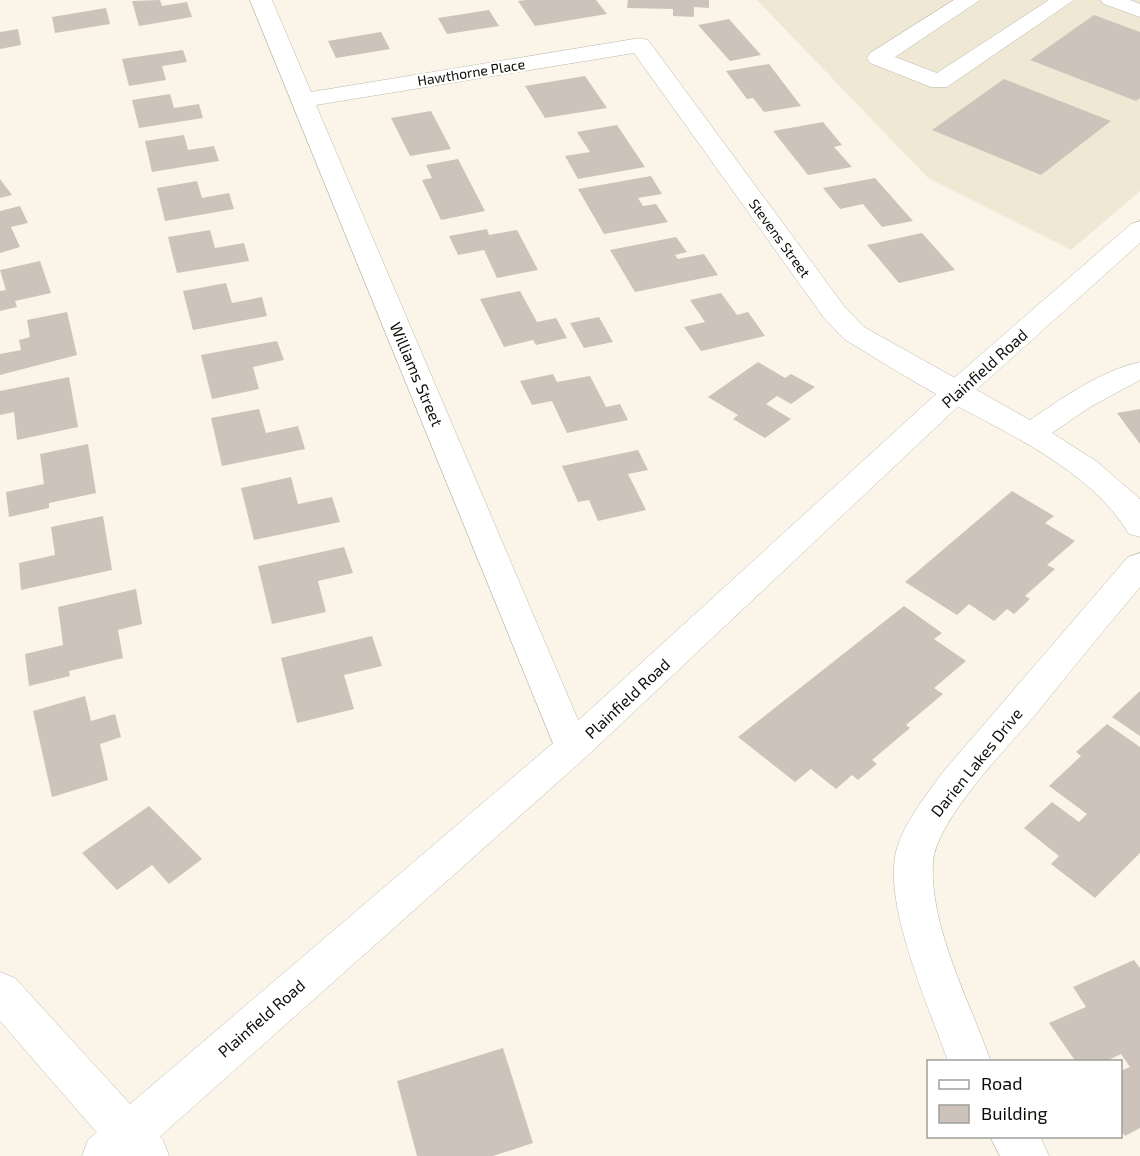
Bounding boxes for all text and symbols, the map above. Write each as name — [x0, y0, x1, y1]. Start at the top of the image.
street label: Hawthorne Place — [416, 55, 526, 89]
street label: Stevens Street — [746, 195, 814, 281]
street label: Williams Street — [386, 319, 448, 429]
street label: Plainfield Road — [937, 325, 1031, 411]
street label: Plainfield Road — [581, 654, 673, 742]
street label: Darien Lakes Drive — [926, 704, 1026, 820]
street label: Plainfield Road — [214, 975, 308, 1061]
legend — [927, 1060, 1122, 1138]
text: Road — [981, 1072, 1022, 1094]
text: Building — [981, 1102, 1048, 1124]

